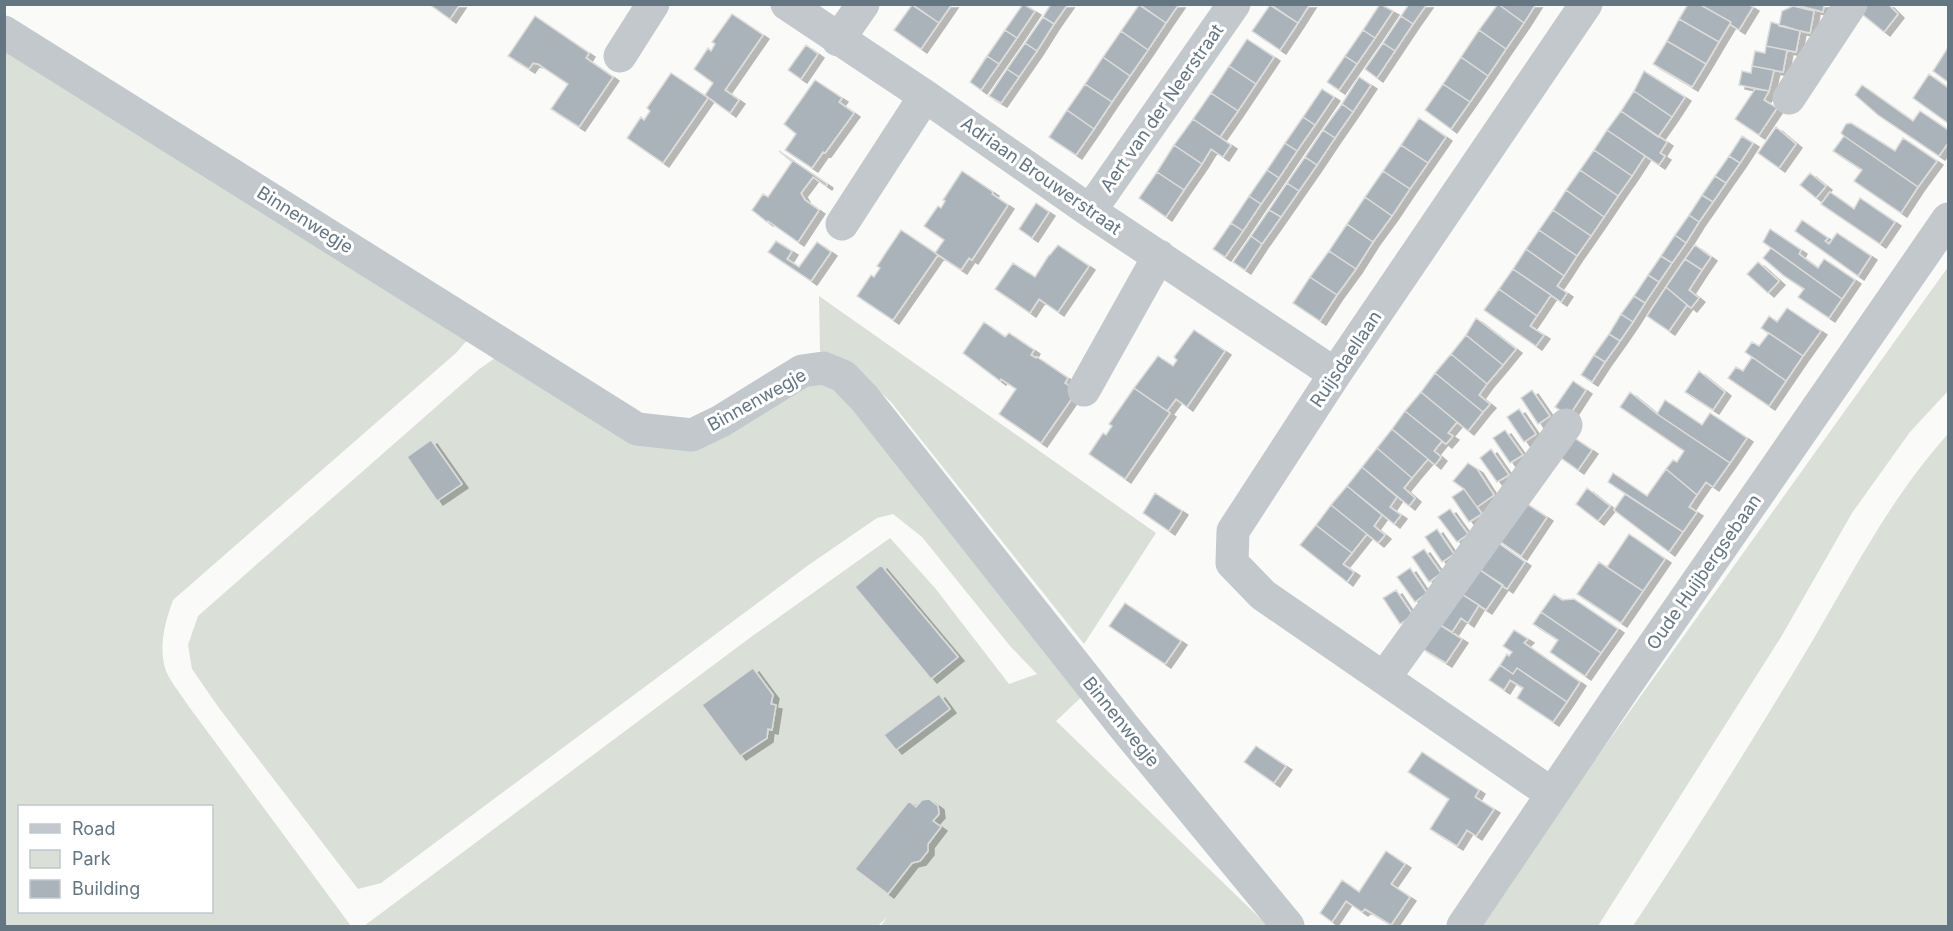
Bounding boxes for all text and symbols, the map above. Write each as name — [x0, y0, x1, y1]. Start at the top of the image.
street label: Aert van der Neerstraat — [1096, 20, 1228, 196]
street label: Adriaan Brouwerstraat — [957, 112, 1125, 239]
street label: Binnenwegje — [253, 182, 357, 257]
street label: Ruijsdaellaan — [1306, 307, 1386, 411]
street label: Binnenwegje — [704, 364, 810, 435]
street label: Oude Huijbergsebaan — [1642, 490, 1765, 653]
street label: Binnenwegje — [1079, 673, 1164, 771]
legend — [18, 805, 213, 913]
text: Road — [72, 818, 115, 839]
text: Park — [72, 848, 111, 869]
text: Building — [72, 878, 140, 899]

